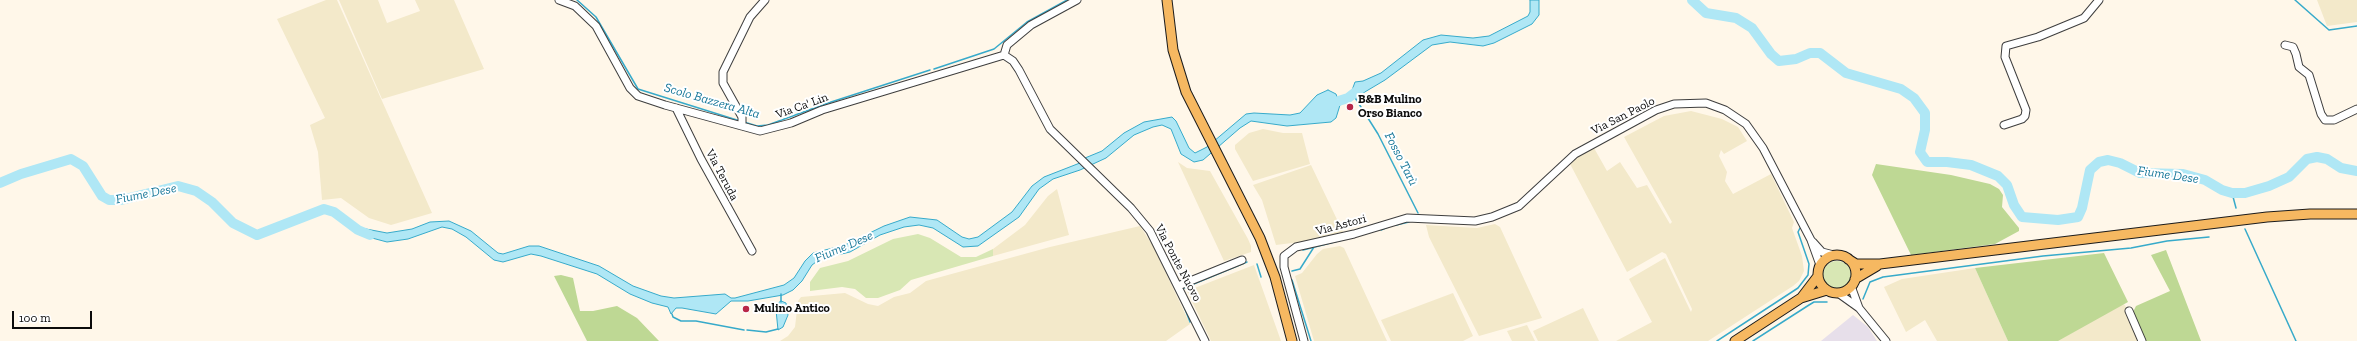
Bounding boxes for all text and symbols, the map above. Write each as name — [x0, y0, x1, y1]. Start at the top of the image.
water label: Scolo Bazzera Alta — [662, 80, 762, 122]
street label: Via Ca' Lin — [774, 90, 830, 122]
place label: B&B Mulino Orso Bianco — [1358, 93, 1422, 121]
street label: Via San Paolo — [1589, 94, 1657, 138]
marker: B&B Mulino Orso Bianco — [1345, 102, 1355, 112]
water label: Fosso Tarù — [1381, 130, 1421, 188]
street label: Via Teruda — [703, 147, 741, 203]
water label: Fiume Dese — [2136, 163, 2200, 187]
water label: Fiume Dese — [114, 180, 178, 208]
street label: Via Astori — [1314, 211, 1368, 239]
street label: Via Ponte Nuovo — [1152, 222, 1204, 304]
water label: Fiume Dese — [813, 228, 875, 266]
place label: Mulino Antico — [754, 302, 830, 316]
scale bar — [14, 303, 94, 329]
marker: Mulino Antico — [741, 304, 751, 314]
text: 100 m — [19, 311, 51, 325]

